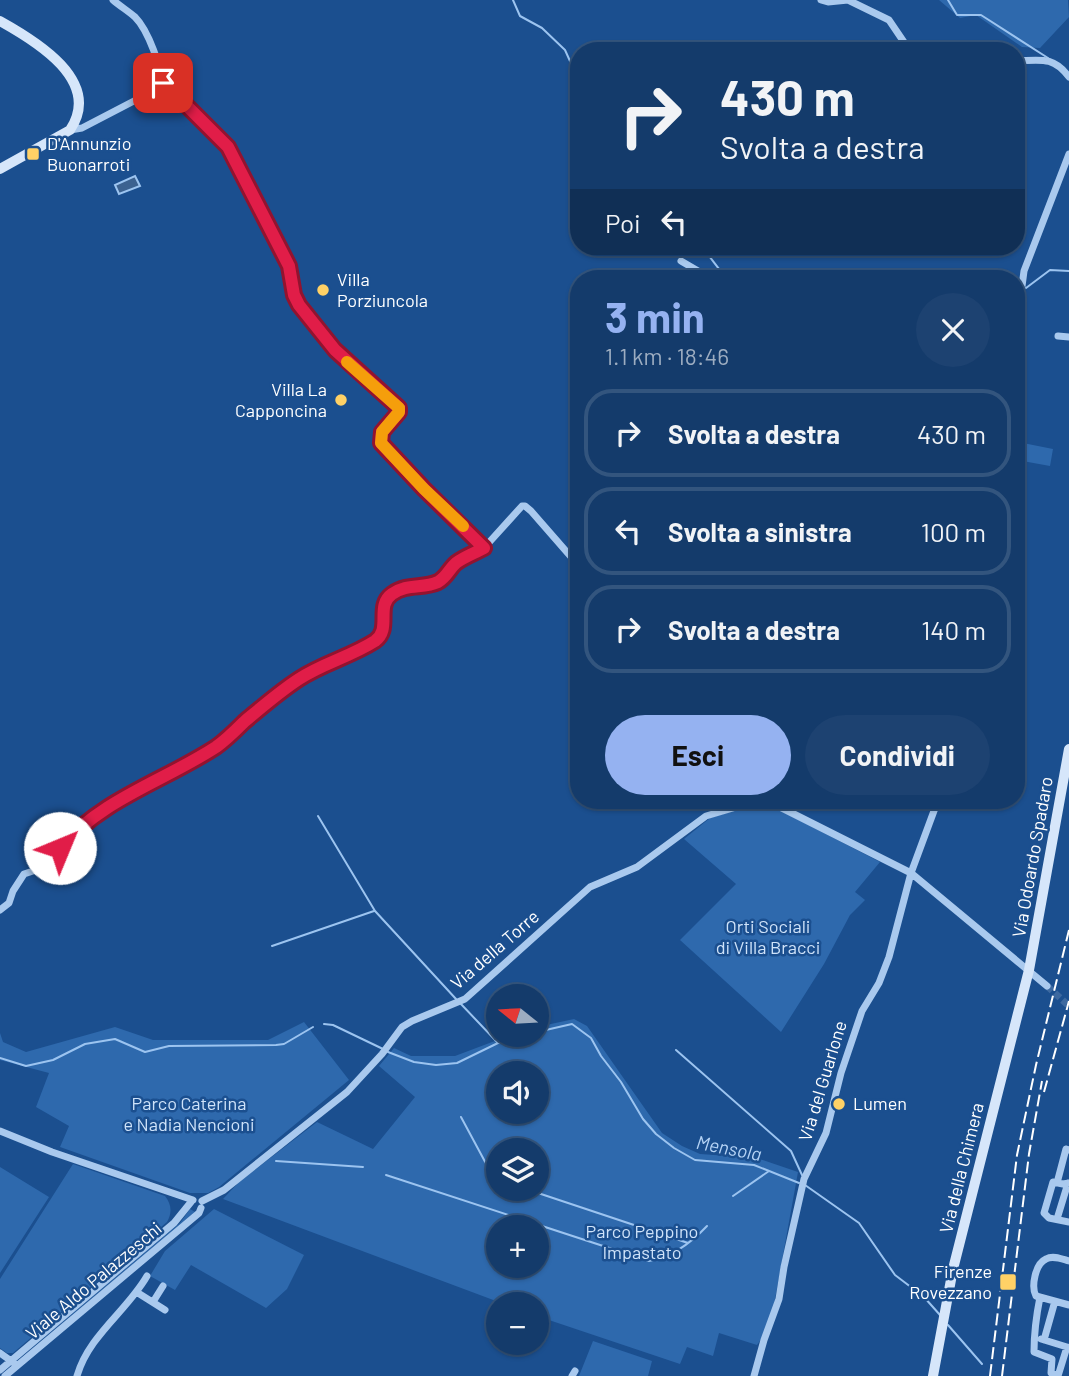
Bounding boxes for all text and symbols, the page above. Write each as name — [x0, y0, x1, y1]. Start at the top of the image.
pin — [133, 53, 193, 113]
icon: arrive — [144, 64, 182, 102]
text: 430 m — [720, 67, 855, 126]
icon: right — [605, 70, 696, 161]
text: Svolta a destra — [720, 127, 924, 165]
place label: D'Annunzio Buonarroti — [47, 132, 132, 175]
marker: D'Annunzio Buonarroti — [25, 146, 41, 162]
icon: left — [655, 203, 693, 241]
text: Poi — [605, 207, 641, 238]
place label: Villa Porziuncola — [337, 268, 428, 311]
marker: Villa Porziuncola — [315, 282, 331, 298]
text: 3 min — [605, 291, 705, 341]
button: close — [916, 293, 990, 367]
text: 1.1 km · 18:46 — [605, 342, 729, 370]
place label: Villa La Capponcina — [235, 378, 327, 421]
marker: Villa La Capponcina — [333, 392, 349, 408]
icon: right — [609, 414, 647, 452]
text: Svolta a destra — [668, 418, 840, 449]
text: 430 m — [917, 418, 986, 449]
icon: left — [609, 512, 647, 550]
text: Svolta a sinistra — [668, 516, 852, 547]
text: 100 m — [921, 516, 986, 547]
icon: right — [609, 610, 647, 648]
text: Svolta a destra — [668, 614, 840, 645]
text: 140 m — [921, 614, 986, 645]
button: Esci — [605, 715, 791, 795]
button: Condividi — [805, 715, 990, 795]
street label: Via Odoardo Spadaro — [1007, 775, 1057, 939]
position arrow — [23, 811, 97, 885]
street label: Via della Torre — [446, 905, 543, 994]
park label: Orti Sociali di Villa Bracci — [716, 915, 820, 958]
north arrow — [486, 984, 550, 1046]
map controls — [486, 984, 549, 1355]
street label: Via del Guarlone — [793, 1018, 851, 1144]
button: sound — [486, 1061, 549, 1124]
park label: Parco Caterina e Nadia Nencioni — [123, 1092, 255, 1135]
place label: Lumen — [853, 1092, 907, 1114]
marker: Lumen — [831, 1096, 847, 1112]
street label: Via della Chimera — [934, 1100, 988, 1235]
water label: Mensola — [694, 1130, 764, 1165]
button: layers — [486, 1138, 549, 1201]
button: + — [486, 1215, 549, 1278]
street label: Viale Aldo Palazzeschi — [21, 1217, 166, 1344]
park label: Parco Peppino Impastato — [586, 1220, 698, 1263]
place label: Firenze Rovezzano — [909, 1260, 992, 1303]
marker: Firenze Rovezzano — [998, 1272, 1018, 1292]
button: − — [486, 1292, 549, 1355]

